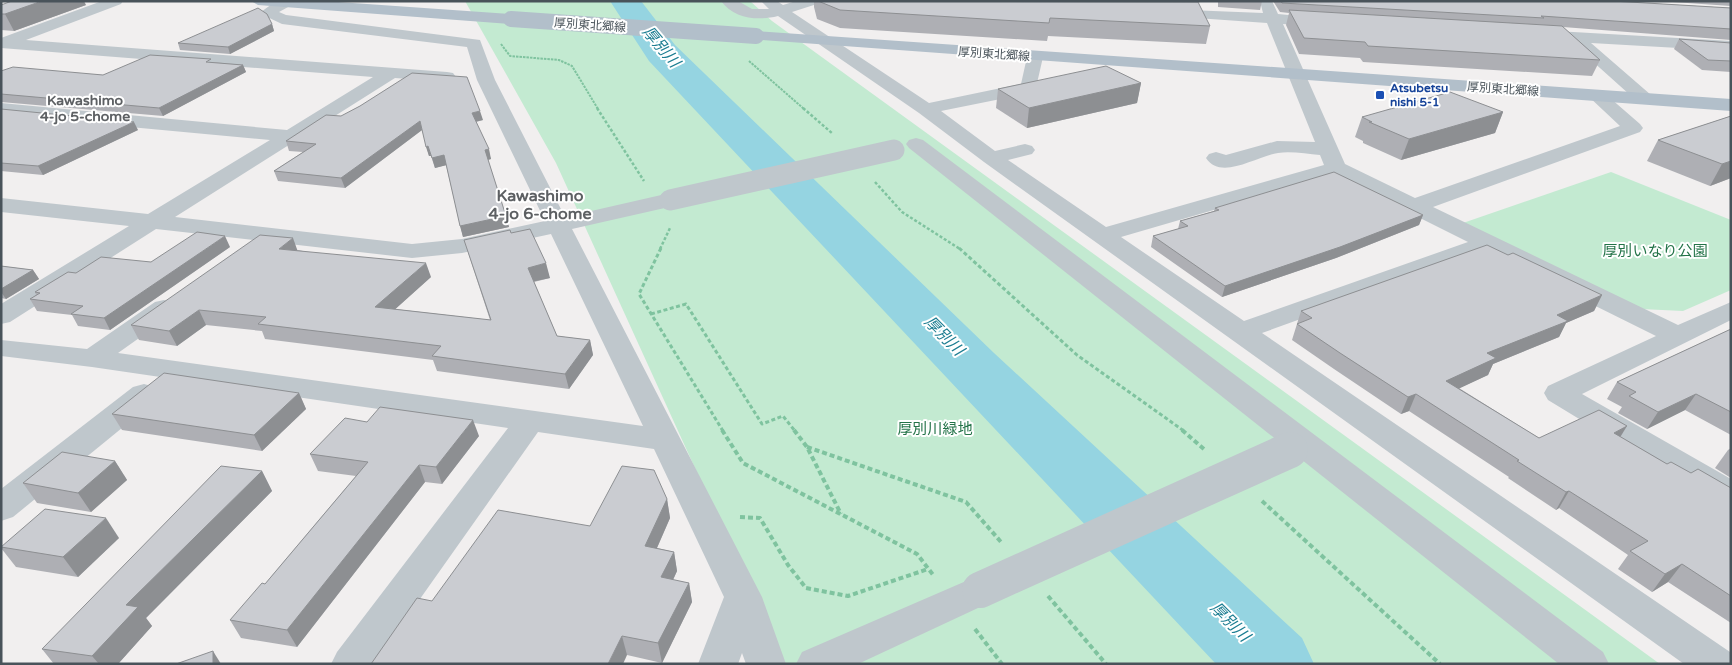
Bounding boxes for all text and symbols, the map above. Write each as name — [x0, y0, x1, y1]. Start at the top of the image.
street label: 厚別東北郷線 — [554, 16, 626, 34]
water label: 厚別川 — [638, 22, 685, 73]
street label: 厚別東北郷線 — [958, 45, 1030, 63]
street label: 厚別東北郷線 — [1467, 80, 1539, 98]
place label: Atsubetsu nishi 5-1 — [1390, 81, 1448, 109]
marker: Atsubetsu nishi 5-1 — [1374, 89, 1386, 101]
district label: Kawashimo 4-jo 5-chome — [40, 92, 130, 125]
district label: Kawashimo 4-jo 6-chome — [488, 186, 592, 224]
park label: 厚別いなり公園 — [1602, 242, 1708, 260]
water label: 厚別川 — [920, 312, 969, 361]
park label: 厚別川緑地 — [897, 420, 973, 438]
water label: 厚別川 — [1206, 598, 1255, 647]

